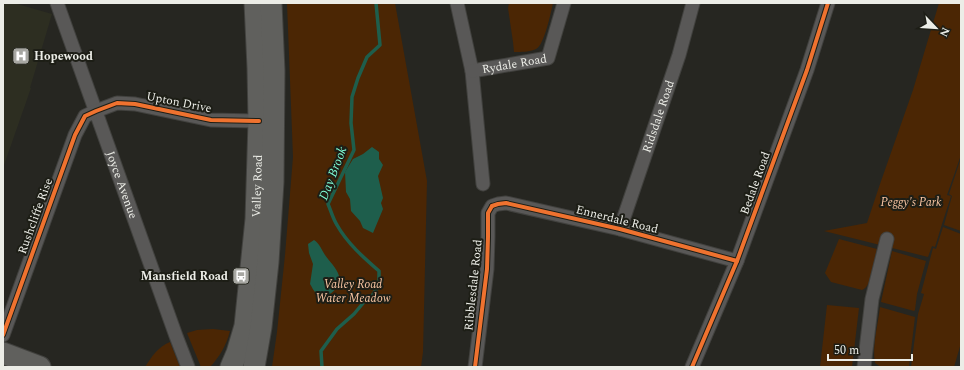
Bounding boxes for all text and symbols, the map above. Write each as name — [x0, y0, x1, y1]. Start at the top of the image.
north arrow — [916, 8, 956, 48]
text: N — [935, 24, 954, 40]
hospital icon: Hopewood — [11, 46, 31, 66]
place label: Hopewood — [34, 47, 93, 66]
street label: Rydale Road — [481, 49, 549, 79]
street label: Ridsdale Road — [638, 77, 680, 155]
street label: Upton Drive — [145, 87, 213, 118]
water label: Day Brook — [314, 143, 352, 203]
street label: Joyce Avenue — [101, 148, 142, 222]
street label: Bedale Road — [735, 149, 776, 217]
street label: Valley Road — [247, 154, 268, 218]
street label: Rushcliffe Rise — [13, 175, 58, 257]
park label: Peggy's Park — [880, 193, 942, 212]
street label: Ennerdale Road — [574, 200, 660, 239]
street label: Ribblesdale Road — [459, 238, 488, 332]
bus stop icon: Mansfield Road — [231, 266, 251, 286]
place label: Mansfield Road — [140, 267, 228, 286]
park label: Valley Road Water Meadow — [315, 275, 391, 308]
scale bar — [828, 336, 912, 362]
text: 50 m — [834, 341, 859, 360]

